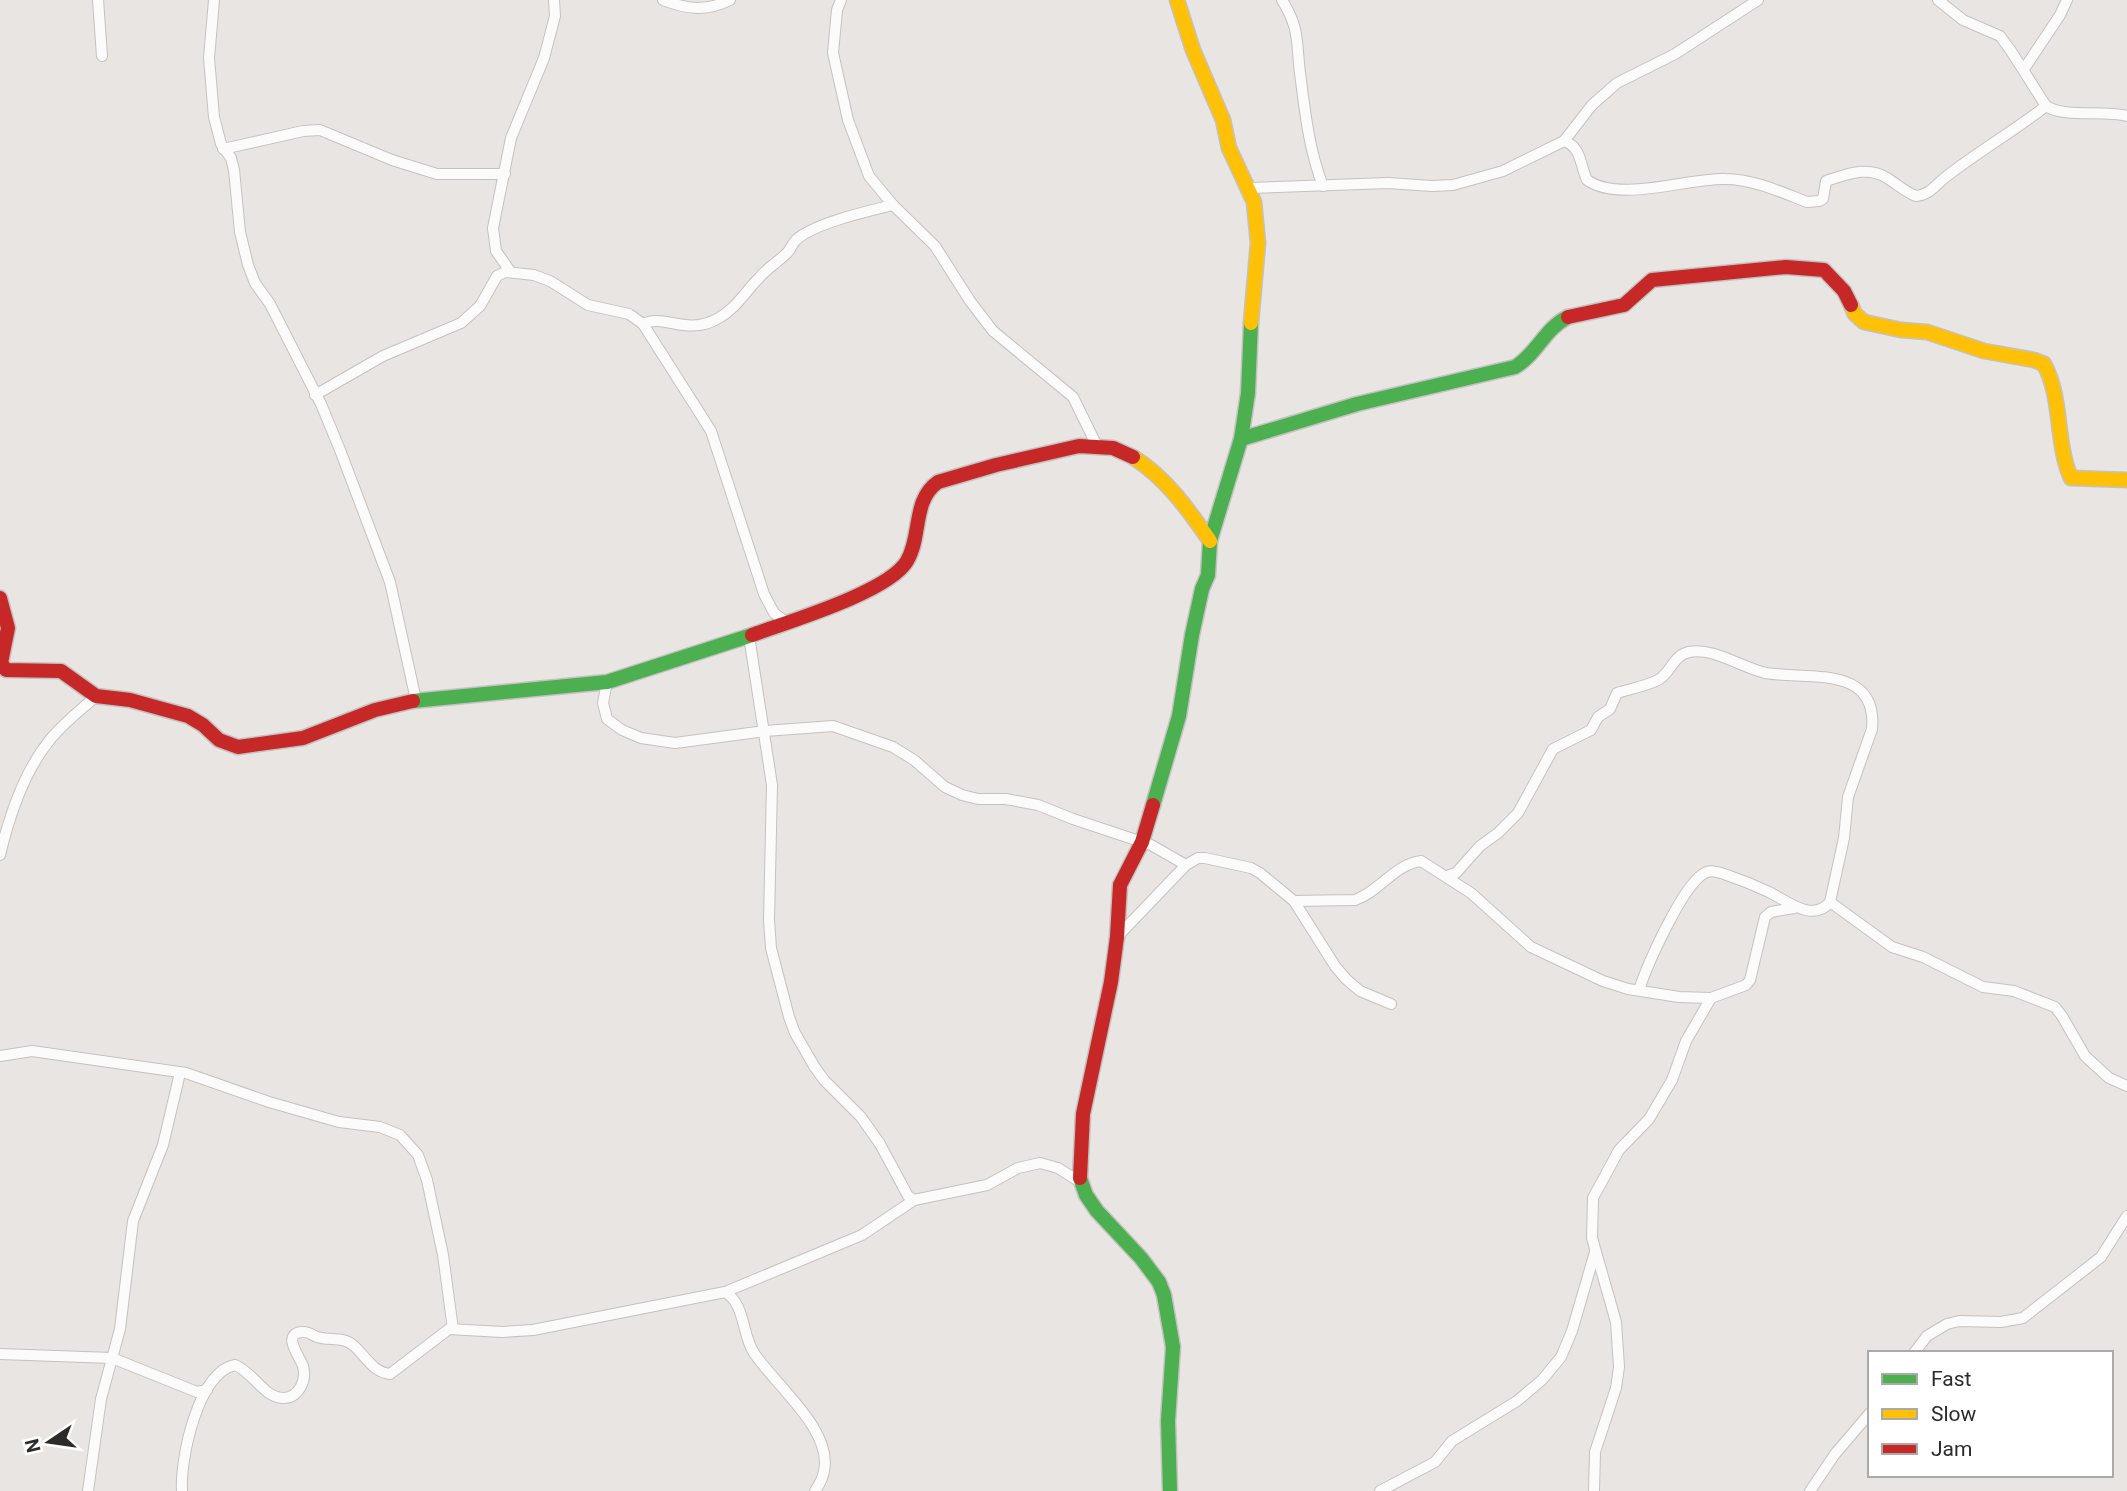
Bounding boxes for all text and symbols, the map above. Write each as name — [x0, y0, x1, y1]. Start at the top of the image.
legend — [1868, 1351, 2113, 1477]
text: Fast — [1931, 1367, 1972, 1391]
text: Slow — [1931, 1402, 1977, 1426]
north arrow — [14, 1407, 84, 1477]
text: N — [20, 1437, 46, 1455]
text: Jam — [1931, 1437, 1972, 1461]

